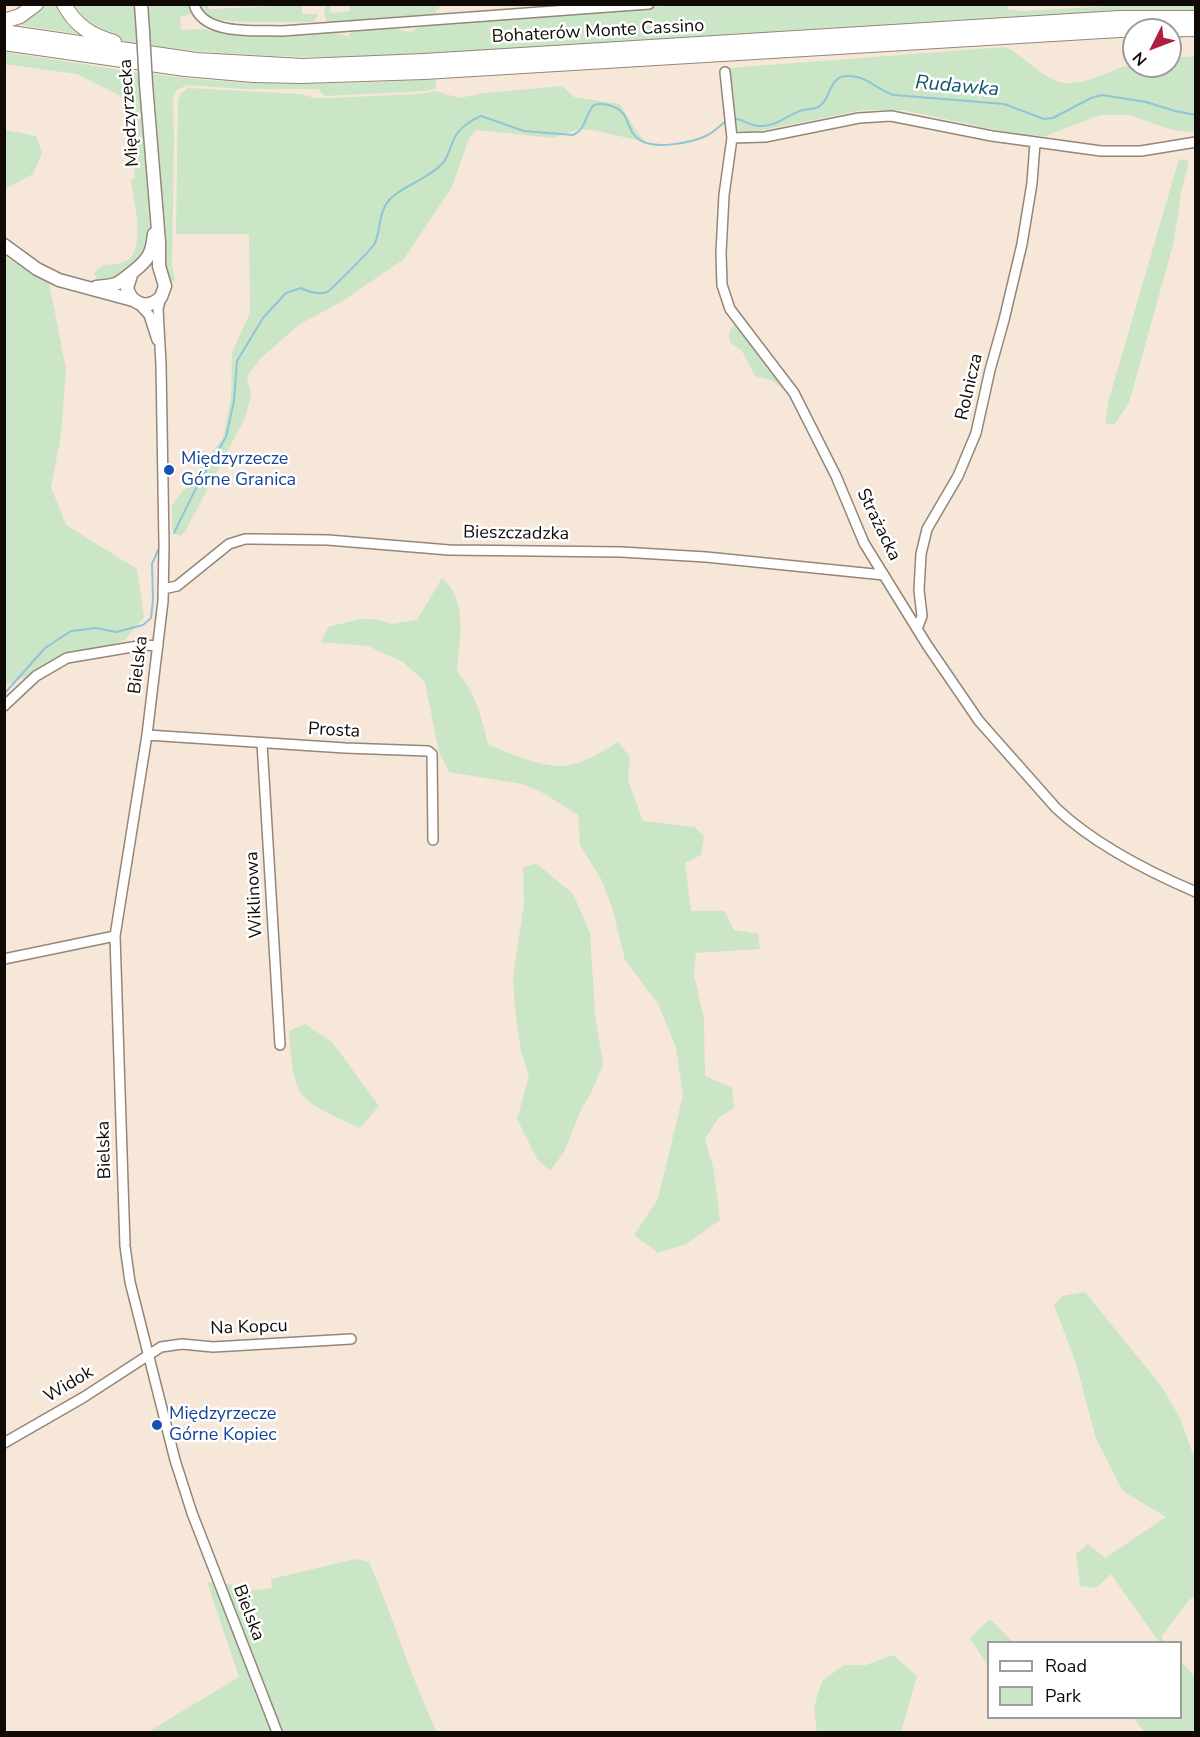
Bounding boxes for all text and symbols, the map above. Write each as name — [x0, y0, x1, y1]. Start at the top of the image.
street label: Bohaterów Monte Cassino — [491, 16, 705, 48]
north arrow — [1122, 18, 1182, 78]
text: N — [1128, 47, 1152, 71]
street label: Międzyrzecka — [115, 58, 145, 168]
water label: Rudawka — [914, 71, 1000, 103]
street label: Rolnicza — [952, 352, 988, 422]
place label: Międzyrzecze Górne Granica — [181, 449, 296, 492]
marker: Międzyrzecze Górne Granica — [162, 463, 176, 477]
street label: Strażacka — [851, 485, 905, 565]
street label: Bieszczadzka — [463, 522, 569, 546]
street label: Bielska — [125, 635, 153, 695]
street label: Prosta — [307, 719, 361, 743]
street label: Wiklinowa — [242, 851, 268, 939]
street label: Bielska — [93, 1121, 117, 1179]
street label: Na Kopcu — [210, 1316, 288, 1340]
street label: Widok — [41, 1362, 97, 1408]
place label: Międzyrzecze Górne Kopiec — [169, 1404, 277, 1446]
marker: Międzyrzecze Górne Kopiec — [150, 1418, 164, 1432]
street label: Bielska — [227, 1582, 269, 1644]
legend — [987, 1641, 1182, 1719]
text: Road — [1045, 1654, 1087, 1678]
text: Park — [1045, 1684, 1081, 1708]

